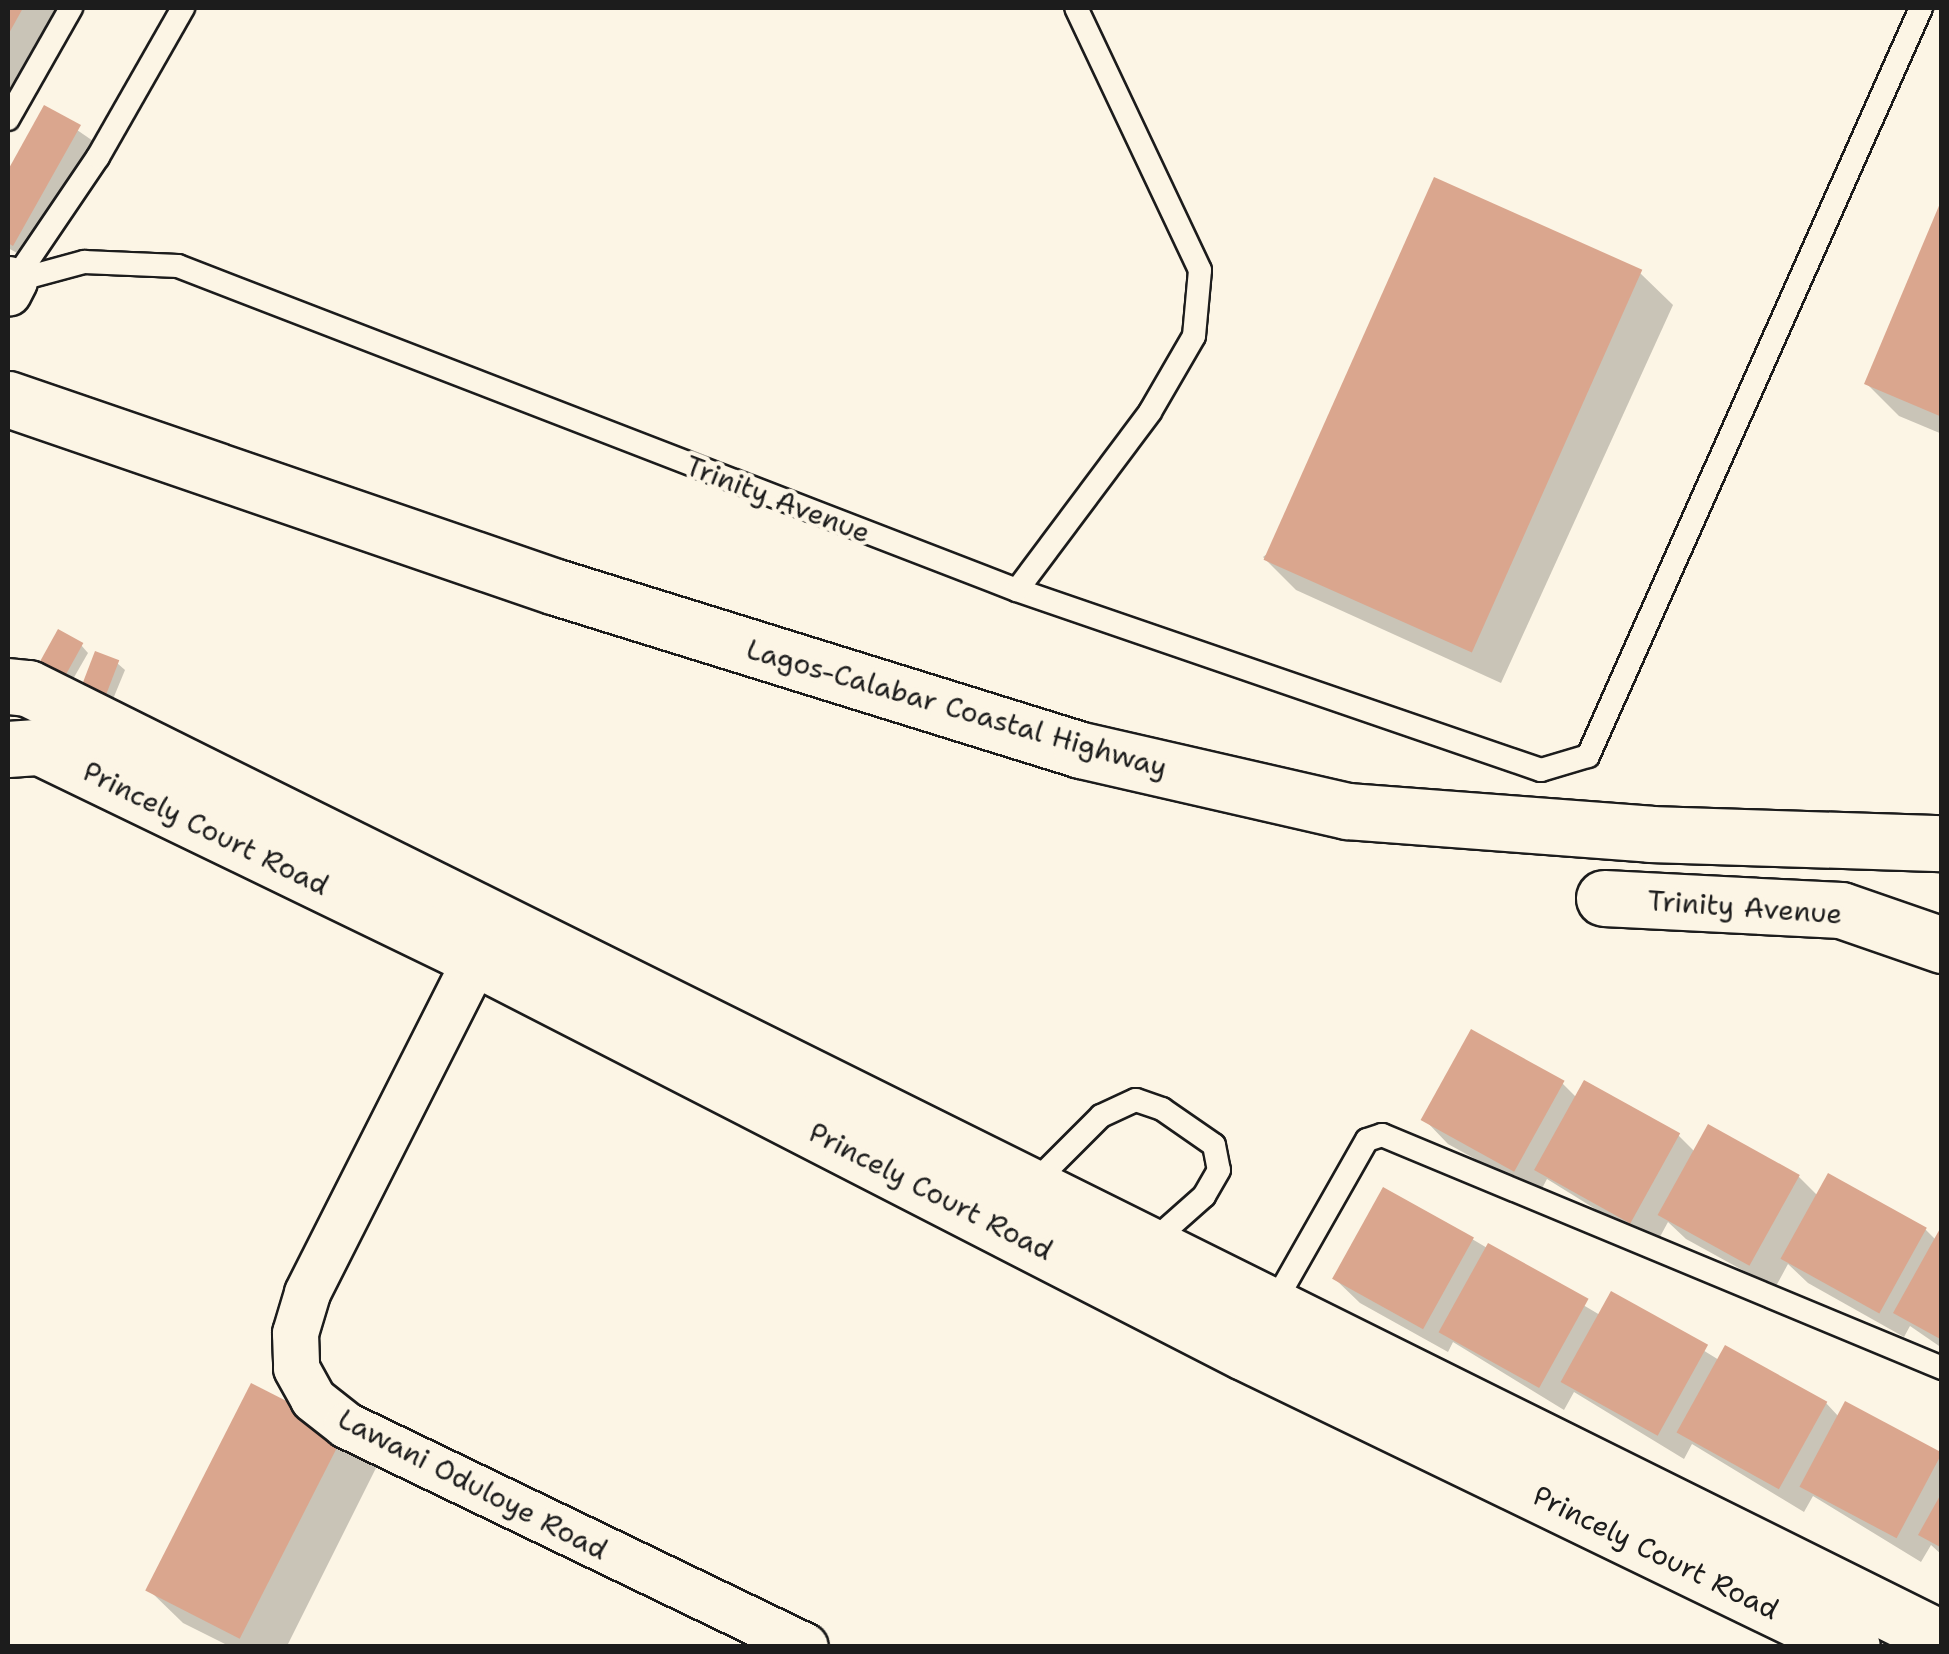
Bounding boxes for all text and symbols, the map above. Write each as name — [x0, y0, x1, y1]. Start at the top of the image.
street label: Trinity Avenue — [681, 448, 875, 550]
street label: Lagos-Calabar Coastal Highway — [743, 632, 1171, 784]
street label: Princely Court Road — [78, 754, 334, 902]
street label: Trinity Avenue — [1646, 883, 1844, 931]
street label: Princely Court Road — [803, 1115, 1059, 1267]
street label: Lawani Oduloye Road — [333, 1401, 613, 1567]
street label: Princely Court Road — [1528, 1478, 1784, 1626]

